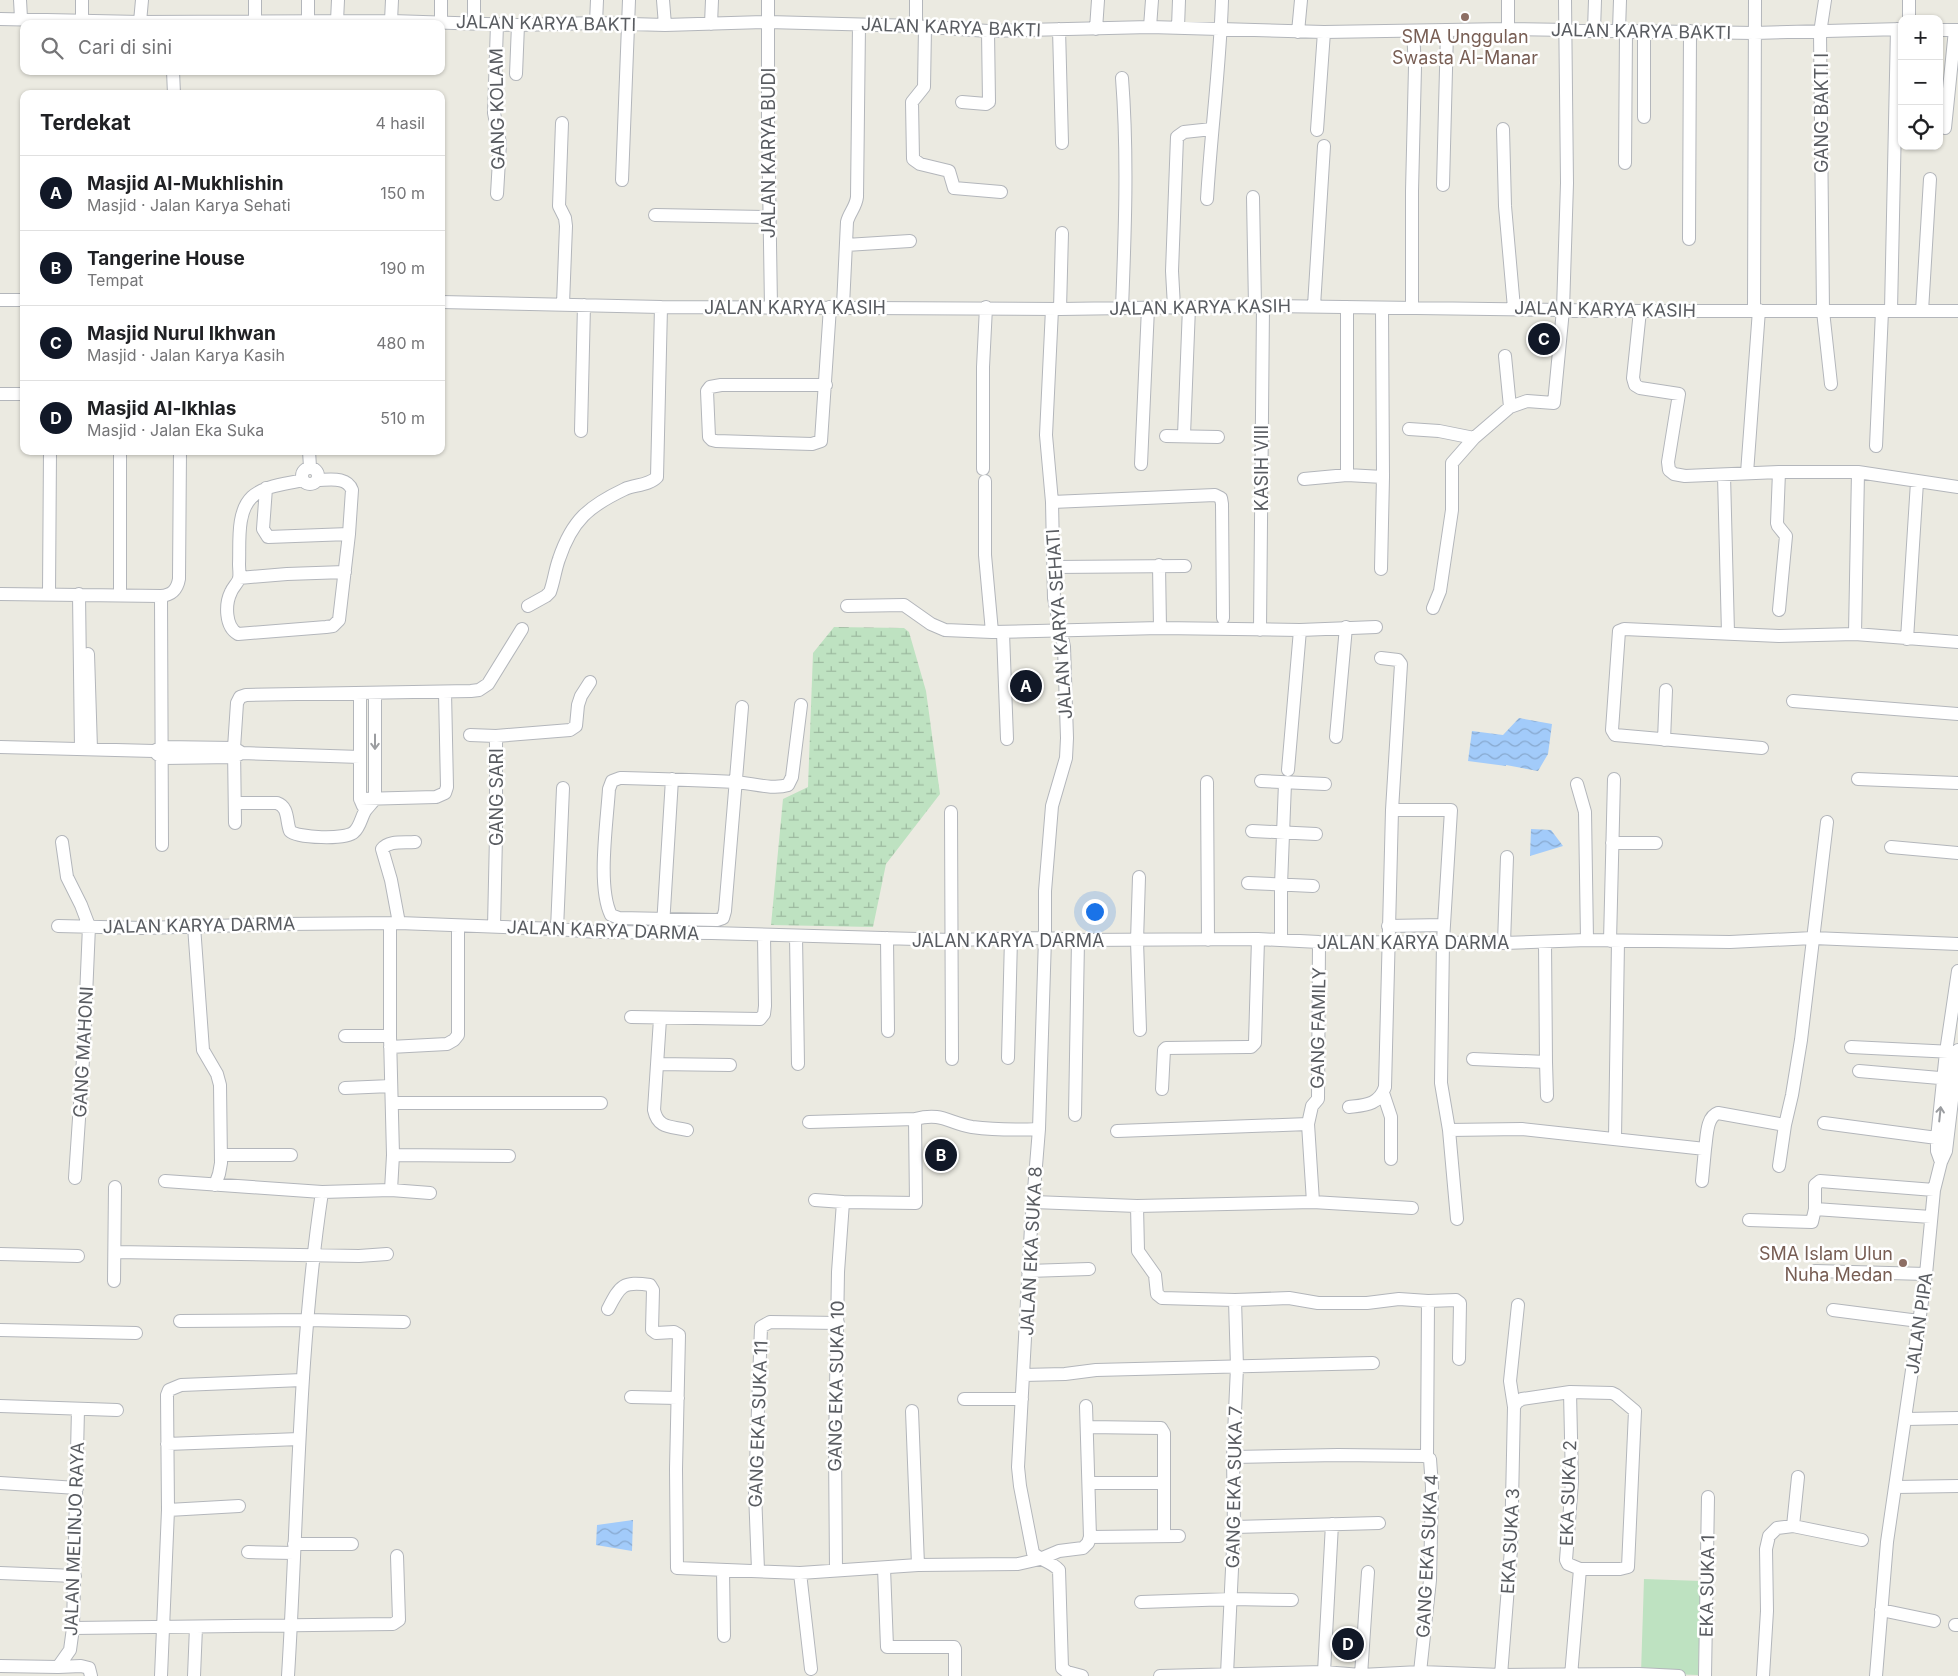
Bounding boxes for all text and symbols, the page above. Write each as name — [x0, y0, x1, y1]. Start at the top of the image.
street label: JALAN KARYA BAKTI — [456, 11, 636, 35]
marker: SMA Unggulan Swasta Al-Manar — [1459, 11, 1471, 23]
street label: JALAN KARYA BAKTI — [861, 13, 1041, 41]
map controls — [1898, 15, 1943, 150]
button: + — [1898, 15, 1943, 60]
street label: JALAN KARYA BAKTI — [1551, 19, 1731, 43]
search box — [20, 20, 445, 75]
place label: SMA Unggulan Swasta Al-Manar — [1392, 26, 1538, 68]
icon: search — [38, 34, 66, 62]
text: Cari di sini — [78, 36, 172, 59]
street label: GANG KOLAM — [485, 48, 509, 170]
street label: GANG BAKTI I — [1811, 53, 1832, 173]
button: − — [1898, 60, 1943, 105]
street label: JALAN KARYA BUDI — [758, 68, 779, 238]
button: locate — [1898, 105, 1943, 150]
text: Terdekat — [40, 110, 131, 135]
text: 4 hasil — [376, 113, 425, 133]
text: Masjid Al-Mukhlishin — [87, 172, 284, 195]
text: A — [50, 183, 62, 203]
text: 150 m — [380, 183, 425, 203]
text: Masjid · Jalan Karya Sehati — [87, 195, 291, 215]
text: Tangerine House — [87, 247, 245, 270]
text: B — [51, 258, 61, 278]
text: 190 m — [380, 258, 425, 278]
text: Tempat — [87, 270, 144, 290]
street label: JALAN KARYA KASIH — [1109, 295, 1291, 319]
street label: JALAN KARYA KASIH — [704, 297, 886, 318]
street label: JALAN KARYA KASIH — [1514, 297, 1696, 321]
pin: C — [1528, 320, 1560, 358]
text: Masjid Nurul Ikhwan — [87, 322, 276, 345]
text: C — [50, 333, 62, 353]
text: 480 m — [376, 333, 425, 353]
text: Masjid · Jalan Karya Kasih — [87, 345, 285, 365]
text: Masjid Al-Ikhlas — [87, 397, 236, 420]
text: D — [50, 408, 62, 428]
text: 510 m — [380, 408, 425, 428]
text: Masjid · Jalan Eka Suka — [87, 420, 264, 440]
street label: KASIH VIII — [1251, 425, 1272, 511]
street label: JALAN KARYA SEHATI — [1042, 528, 1076, 720]
pin: A — [1010, 667, 1042, 705]
one-way arrow — [370, 734, 380, 750]
street label: GANG SARI — [486, 748, 507, 846]
your location — [1082, 899, 1108, 925]
street label: JALAN KARYA DARMA — [103, 913, 295, 937]
street label: JALAN KARYA DARMA — [506, 916, 700, 944]
street label: JALAN KARYA DARMA — [912, 930, 1104, 951]
street label: JALAN KARYA DARMA — [1317, 932, 1509, 953]
street label: GANG FAMILY — [1306, 967, 1330, 1089]
street label: GANG MAHONI — [69, 986, 97, 1118]
one-way arrow — [1935, 1106, 1944, 1122]
pin: B — [925, 1136, 957, 1174]
street label: JALAN EKA SUKA 8 — [1016, 1166, 1046, 1336]
place label: SMA Islam Ulun Nuha Medan — [1759, 1243, 1893, 1285]
marker: SMA Islam Ulun Nuha Medan — [1897, 1257, 1909, 1269]
street label: JALAN PIPA — [1901, 1271, 1937, 1375]
street label: GANG EKA SUKA 10 — [824, 1300, 848, 1472]
street label: GANG EKA SUKA 11 — [745, 1340, 771, 1508]
street label: GANG EKA SUKA 7 — [1222, 1406, 1246, 1568]
street label: EKA SUKA 2 — [1556, 1440, 1580, 1546]
street label: JALAN MELINJO RAYA — [60, 1442, 88, 1636]
street label: GANG EKA SUKA 4 — [1412, 1474, 1442, 1638]
street label: EKA SUKA 3 — [1497, 1488, 1523, 1594]
street label: EKA SUKA 1 — [1696, 1535, 1718, 1637]
pin: D — [1332, 1625, 1364, 1663]

